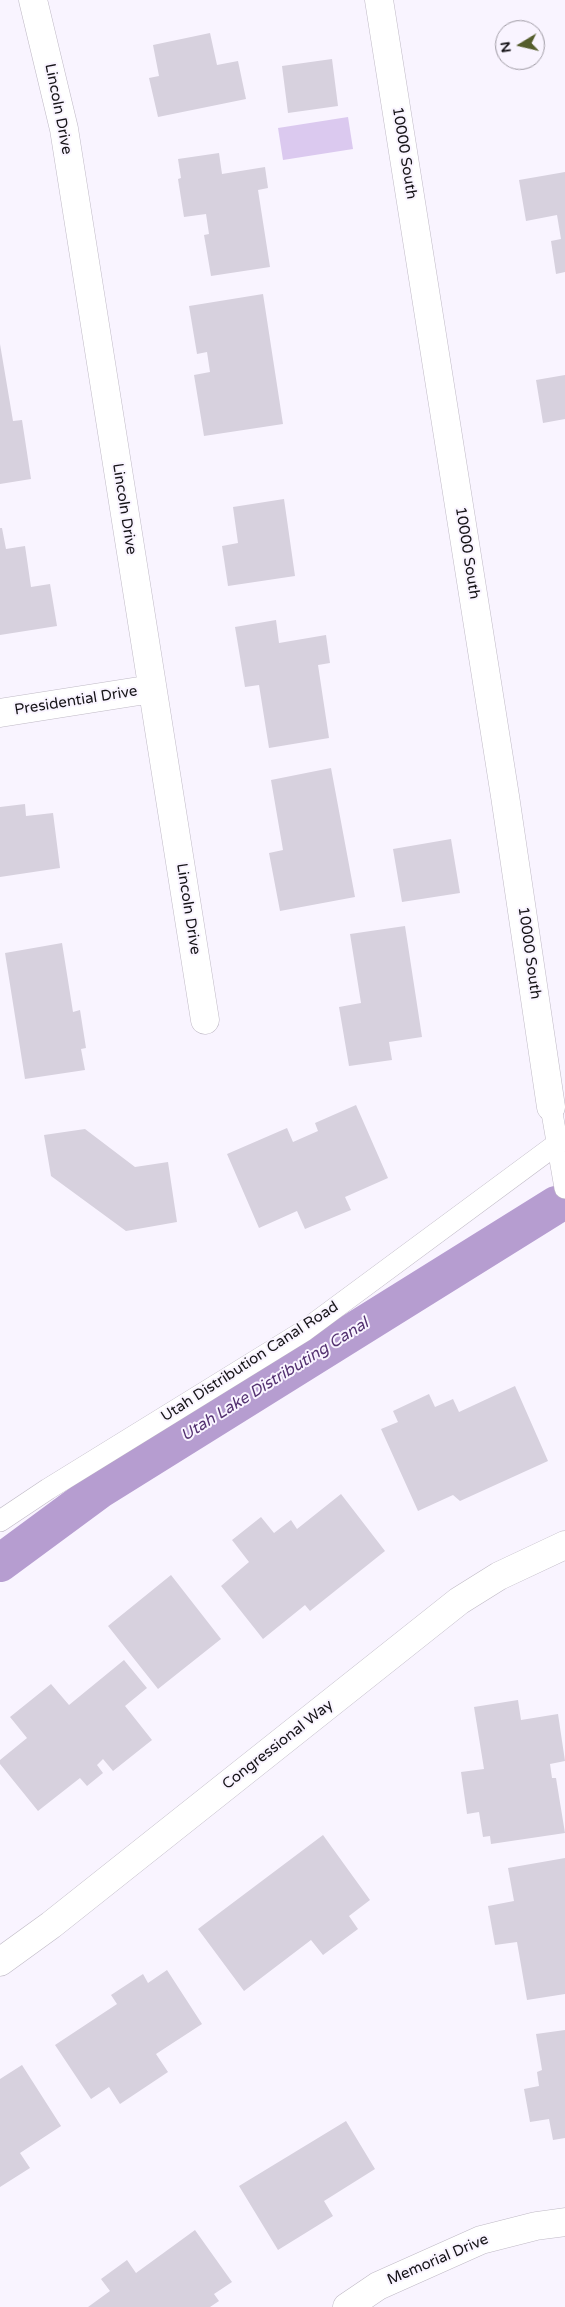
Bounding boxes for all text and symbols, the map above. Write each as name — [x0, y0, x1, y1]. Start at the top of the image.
north arrow — [495, 20, 545, 70]
text: N — [496, 40, 515, 54]
street label: Lincoln Drive — [40, 62, 76, 156]
street label: 10000 South — [388, 105, 420, 201]
street label: Lincoln Drive — [108, 462, 140, 556]
street label: 10000 South — [451, 505, 483, 601]
street label: Presidential Drive — [13, 682, 139, 720]
street label: Lincoln Drive — [172, 862, 204, 956]
street label: 10000 South — [514, 906, 544, 1000]
street label: Utah Distribution Canal Road — [158, 1298, 342, 1426]
water label: Utah Lake Distributing Canal — [178, 1314, 372, 1446]
street label: Congressional Way — [219, 1696, 337, 1794]
street label: Memorial Drive — [385, 2231, 491, 2289]

